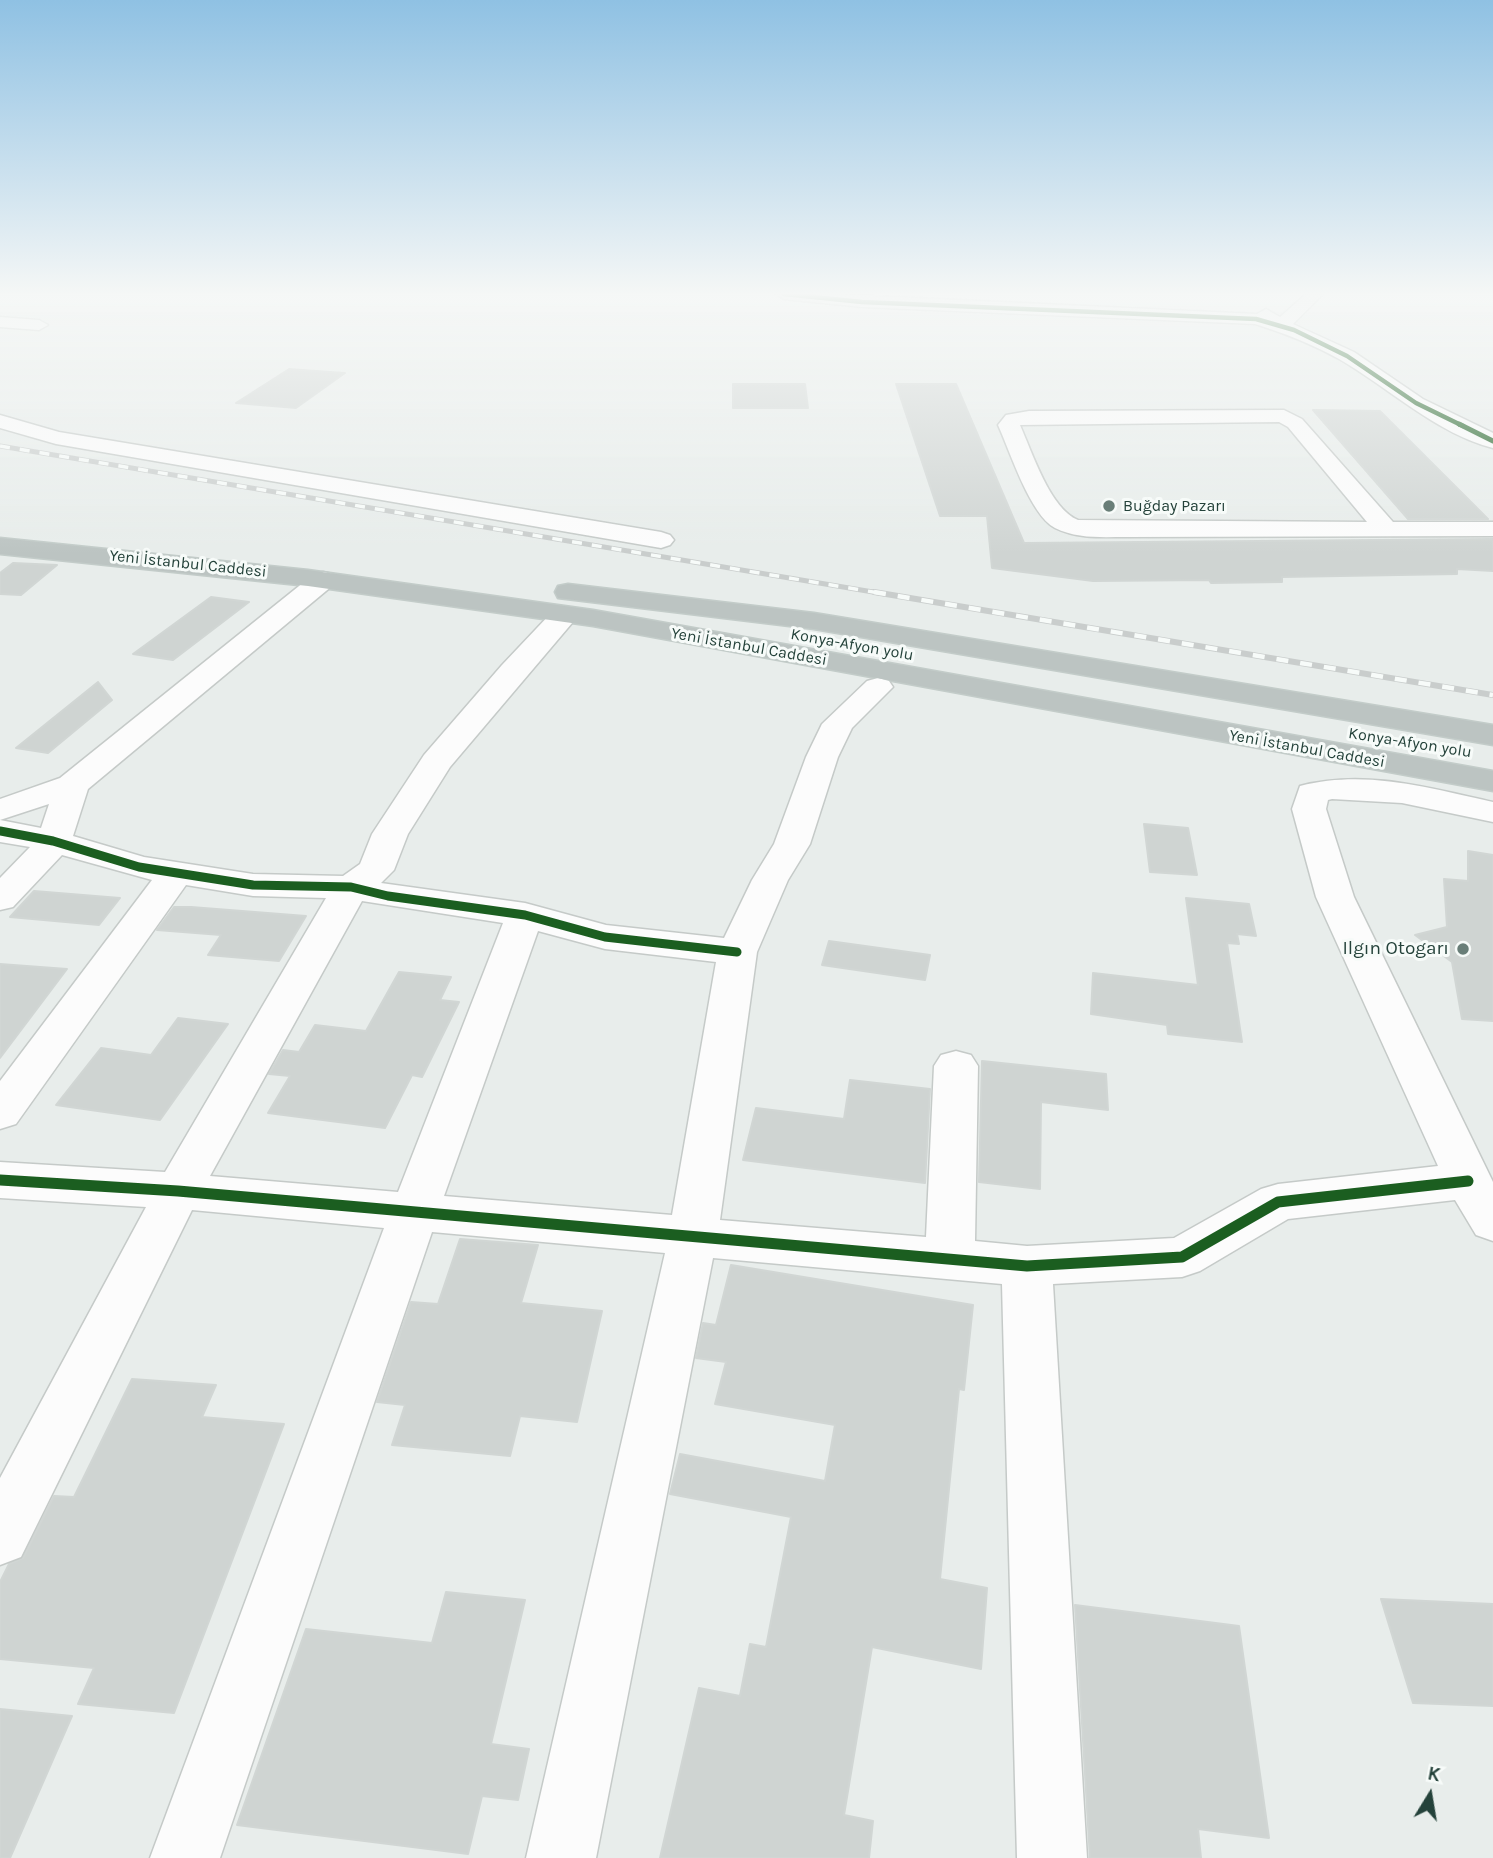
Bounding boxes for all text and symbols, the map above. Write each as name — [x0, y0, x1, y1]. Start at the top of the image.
place label: Buğday Pazarı — [1123, 496, 1226, 516]
marker: Buğday Pazarı — [1101, 498, 1117, 514]
street label: Yeni İstanbul Caddesi — [108, 546, 268, 582]
street label: Yeni İstanbul Caddesi — [670, 624, 828, 670]
street label: Konya-Afyon yolu — [789, 625, 915, 665]
street label: Konya-Afyon yolu — [1347, 724, 1473, 762]
street label: Yeni İstanbul Caddesi — [1228, 726, 1386, 772]
place label: Ilgın Otogarı — [1342, 938, 1449, 960]
marker: Ilgın Otogarı — [1455, 941, 1471, 957]
north arrow — [1395, 1760, 1465, 1830]
text: K — [1426, 1762, 1442, 1786]

